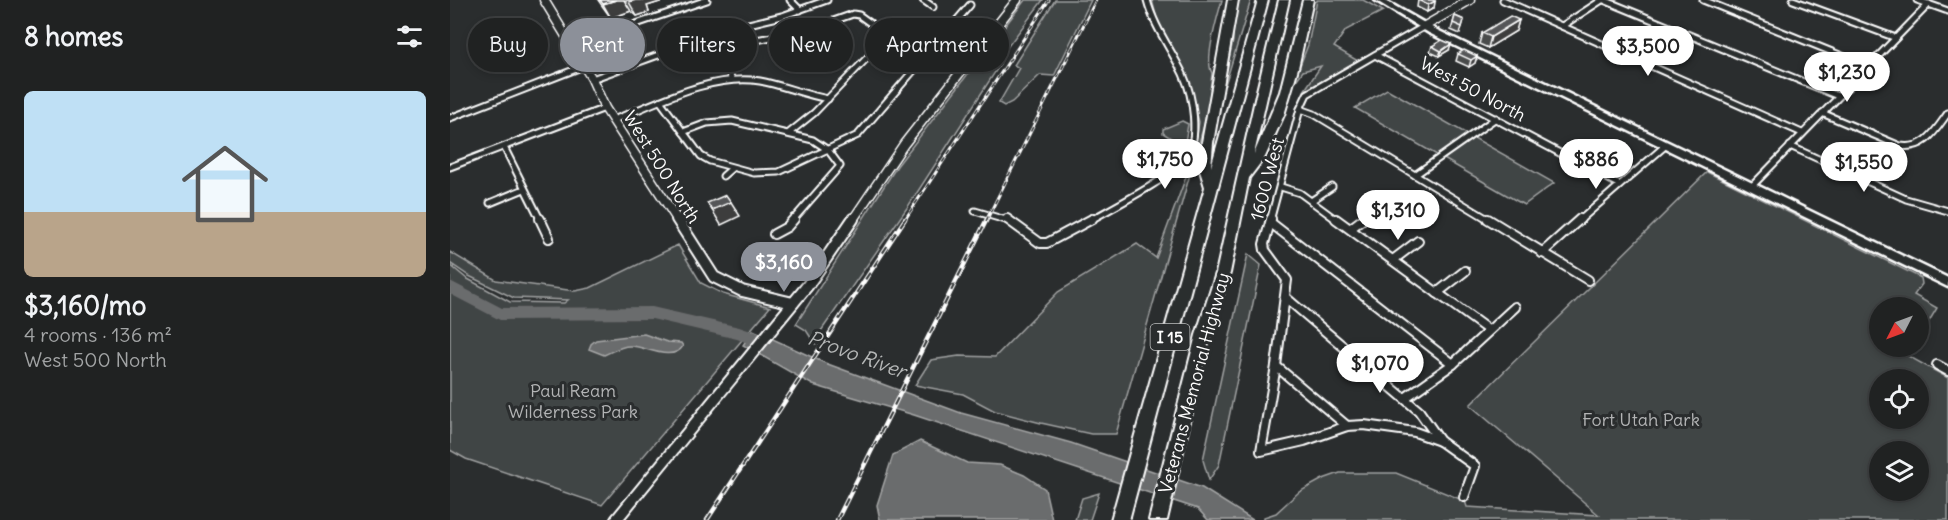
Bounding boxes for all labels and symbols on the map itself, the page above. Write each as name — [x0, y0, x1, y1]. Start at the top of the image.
pin: $3,500 — [1599, 26, 1697, 77]
street label: West 50 North — [1416, 51, 1530, 127]
pin: $1,230 — [1798, 52, 1896, 103]
street label: West 500 North — [618, 106, 706, 228]
street label: 1600 West — [1245, 135, 1289, 223]
pin: $1,750 — [1116, 139, 1214, 190]
pin: $886 — [1560, 139, 1632, 190]
pin: $1,550 — [1815, 142, 1913, 193]
pin: $1,310 — [1349, 190, 1447, 241]
pin: $3,160 — [735, 242, 833, 293]
street label: Veterans Memorial Highway — [1153, 270, 1235, 496]
north arrow — [1869, 297, 1929, 357]
road number: I 15 — [1150, 324, 1190, 350]
water label: Provo River — [804, 325, 912, 384]
pin: $1,070 — [1331, 343, 1429, 394]
park label: Paul Ream Wilderness Park — [508, 379, 638, 423]
park label: Fort Utah Park — [1582, 408, 1700, 431]

